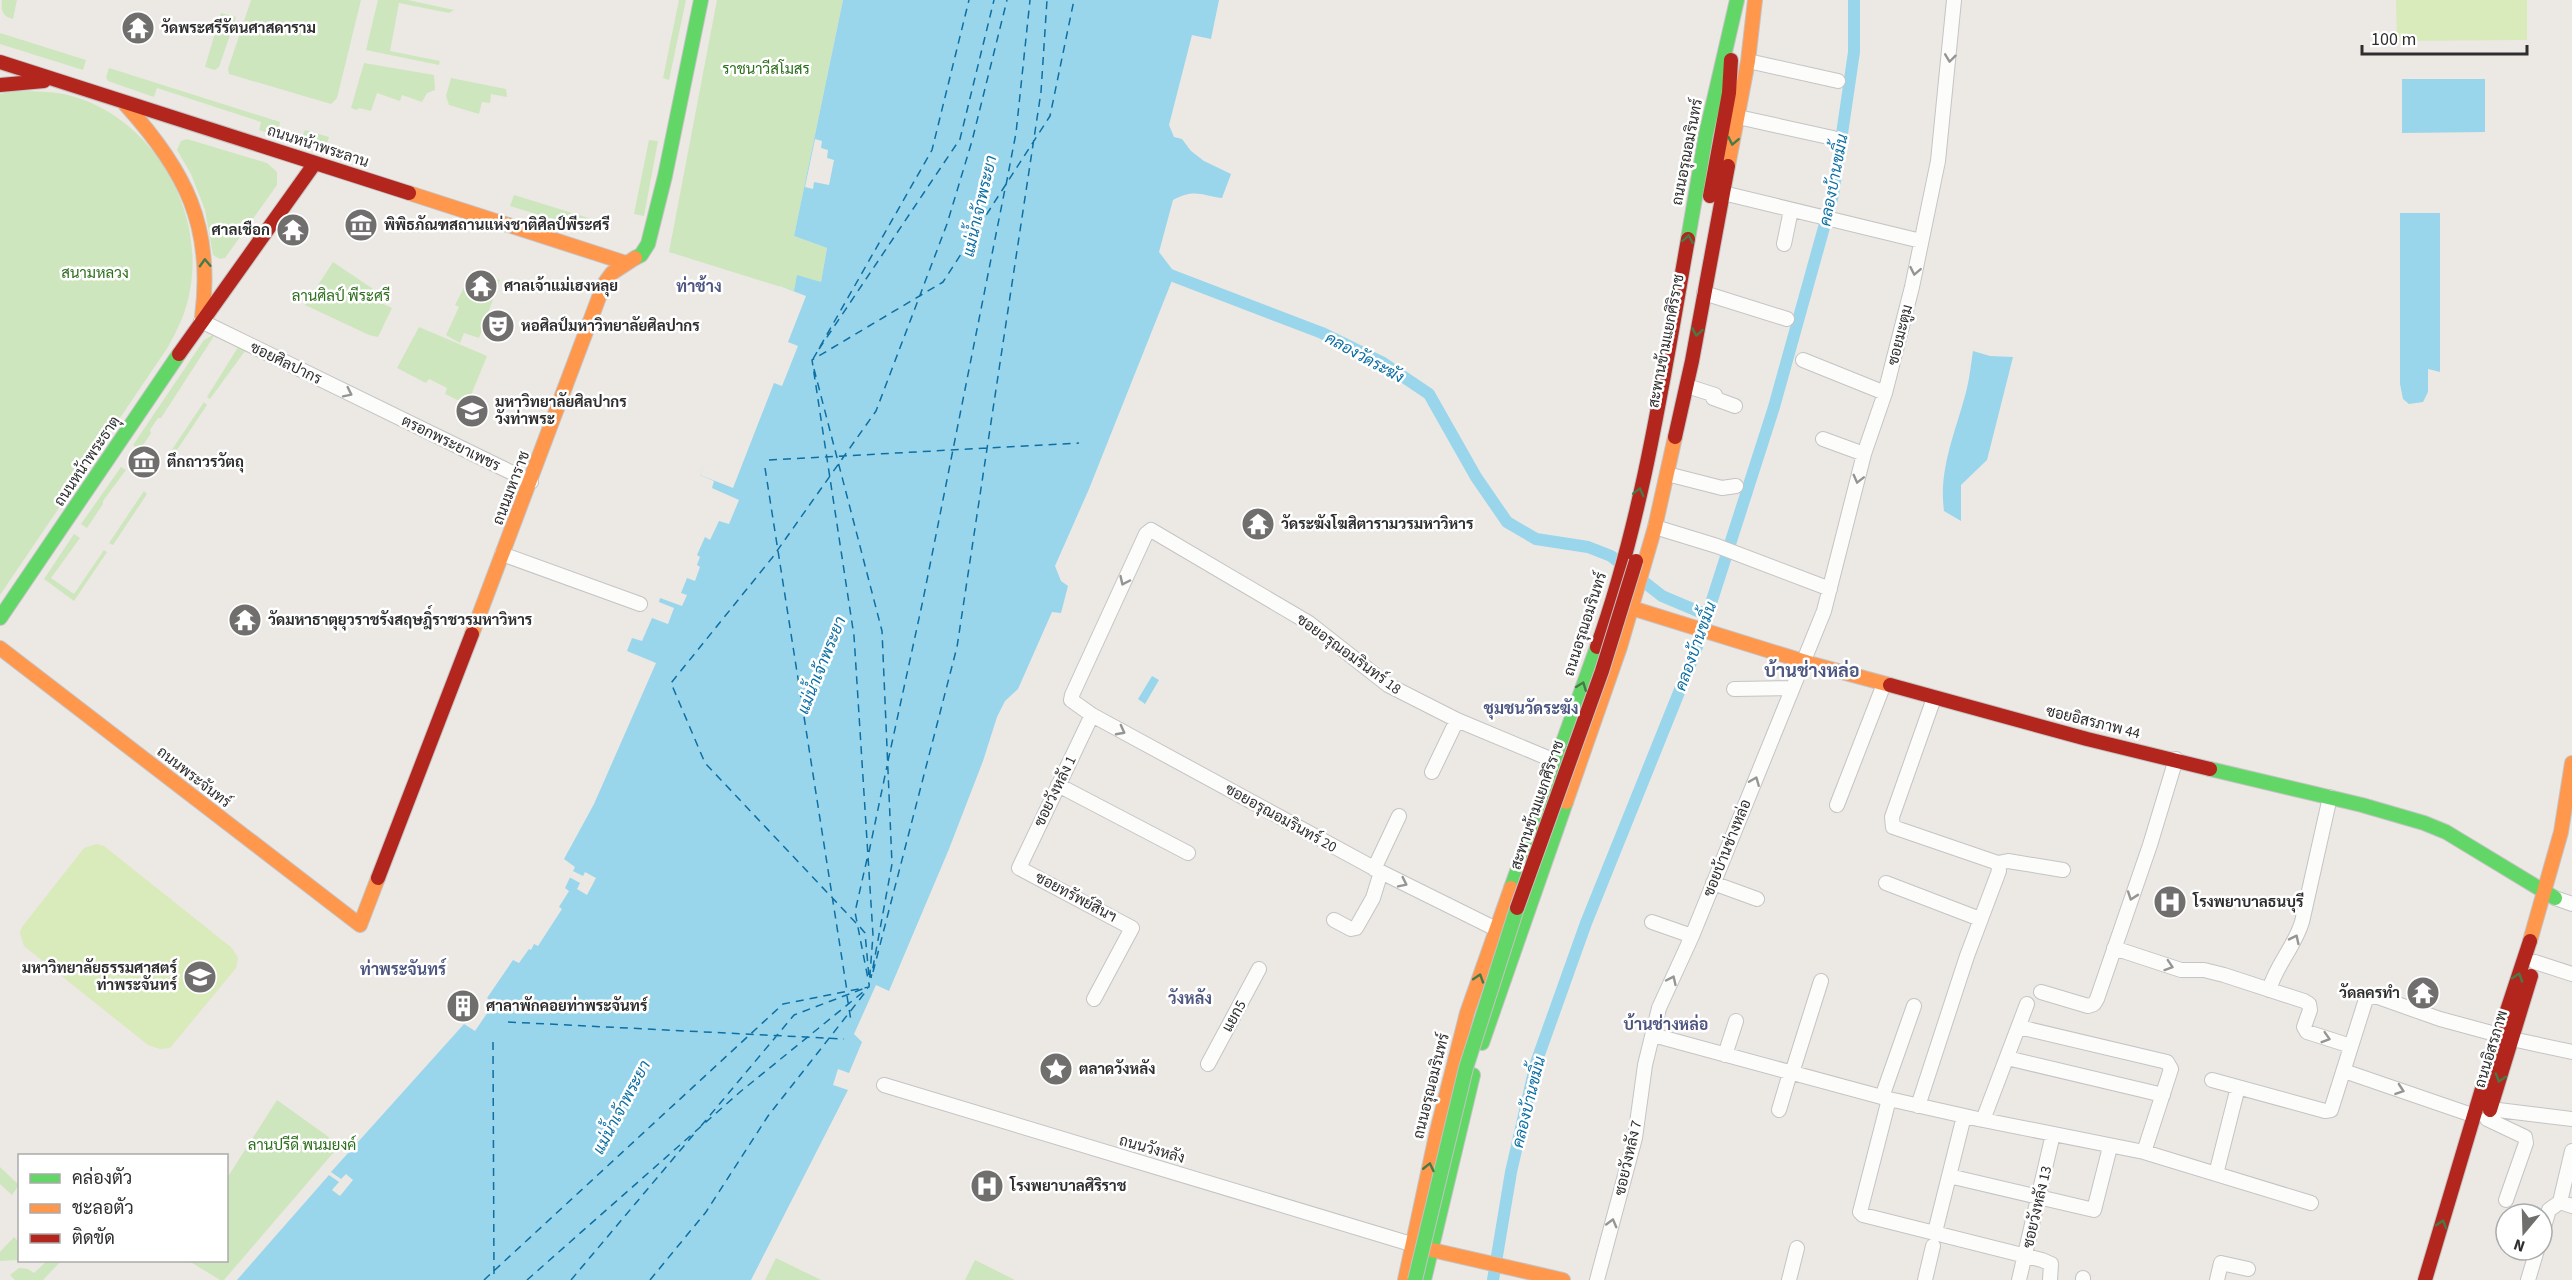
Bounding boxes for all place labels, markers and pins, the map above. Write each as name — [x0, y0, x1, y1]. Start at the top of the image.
temple icon: วัดพระศรีรัตนศาสดาราม — [120, 10, 156, 46]
place label: วัดพระศรีรัตนศาสดาราม — [161, 18, 316, 39]
museum icon: พิพิธภัณฑสถานแห่งชาติศิลป์พีระศรี — [343, 207, 379, 243]
temple icon: ศาลเชือก — [275, 212, 311, 248]
place label: พิพิธภัณฑสถานแห่งชาติศิลป์พีระศรี — [384, 215, 610, 236]
place label: ศาลเชือก — [211, 220, 270, 241]
temple icon: ศาลเจ้าแม่เฮงหลุย — [463, 268, 499, 304]
place label: ศาลเจ้าแม่เฮงหลุย — [504, 276, 618, 297]
theatre icon: หอศิลป์มหาวิทยาลัยศิลปากร — [480, 308, 516, 344]
place label: หอศิลป์มหาวิทยาลัยศิลปากร — [521, 316, 700, 337]
place label: มหาวิทยาลัยศิลปากร วังท่าพระ — [495, 392, 627, 430]
school or university icon: มหาวิทยาลัยศิลปากร วังท่าพระ — [454, 393, 490, 429]
museum icon: ตึกถาวรวัตถุ — [126, 444, 162, 480]
place label: ตึกถาวรวัตถุ — [167, 452, 244, 473]
temple icon: วัดระฆังโฆสิตารามวรมหาวิหาร — [1240, 506, 1276, 542]
place label: วัดระฆังโฆสิตารามวรมหาวิหาร — [1281, 513, 1474, 535]
temple icon: วัดมหาธาตุยุวราชรังสฤษฎิ์ราชวรมหาวิหาร — [227, 602, 263, 638]
place label: วัดมหาธาตุยุวราชรังสฤษฎิ์ราชวรมหาวิหาร — [268, 604, 533, 631]
hospital icon: โรงพยาบาลธนบุรี — [2152, 884, 2188, 920]
place label: โรงพยาบาลธนบุรี — [2192, 891, 2304, 913]
place label: มหาวิทยาลัยธรรมศาสตร์ ท่าพระจันทร์ — [22, 958, 178, 996]
school or university icon: มหาวิทยาลัยธรรมศาสตร์ ท่าพระจันทร์ — [182, 959, 218, 995]
temple icon: วัดลครทำ — [2405, 975, 2441, 1011]
place label: วัดลครทำ — [2339, 983, 2400, 1004]
building icon: ศาลาพักคอยท่าพระจันทร์ — [445, 988, 481, 1024]
place label: ศาลาพักคอยท่าพระจันทร์ — [486, 996, 649, 1017]
place icon: ตลาดวังหลัง — [1038, 1051, 1074, 1087]
place label: ตลาดวังหลัง — [1079, 1059, 1155, 1080]
hospital icon: โรงพยาบาลศิริราช — [969, 1168, 1005, 1204]
place label: โรงพยาบาลศิริราช — [1009, 1175, 1127, 1197]

